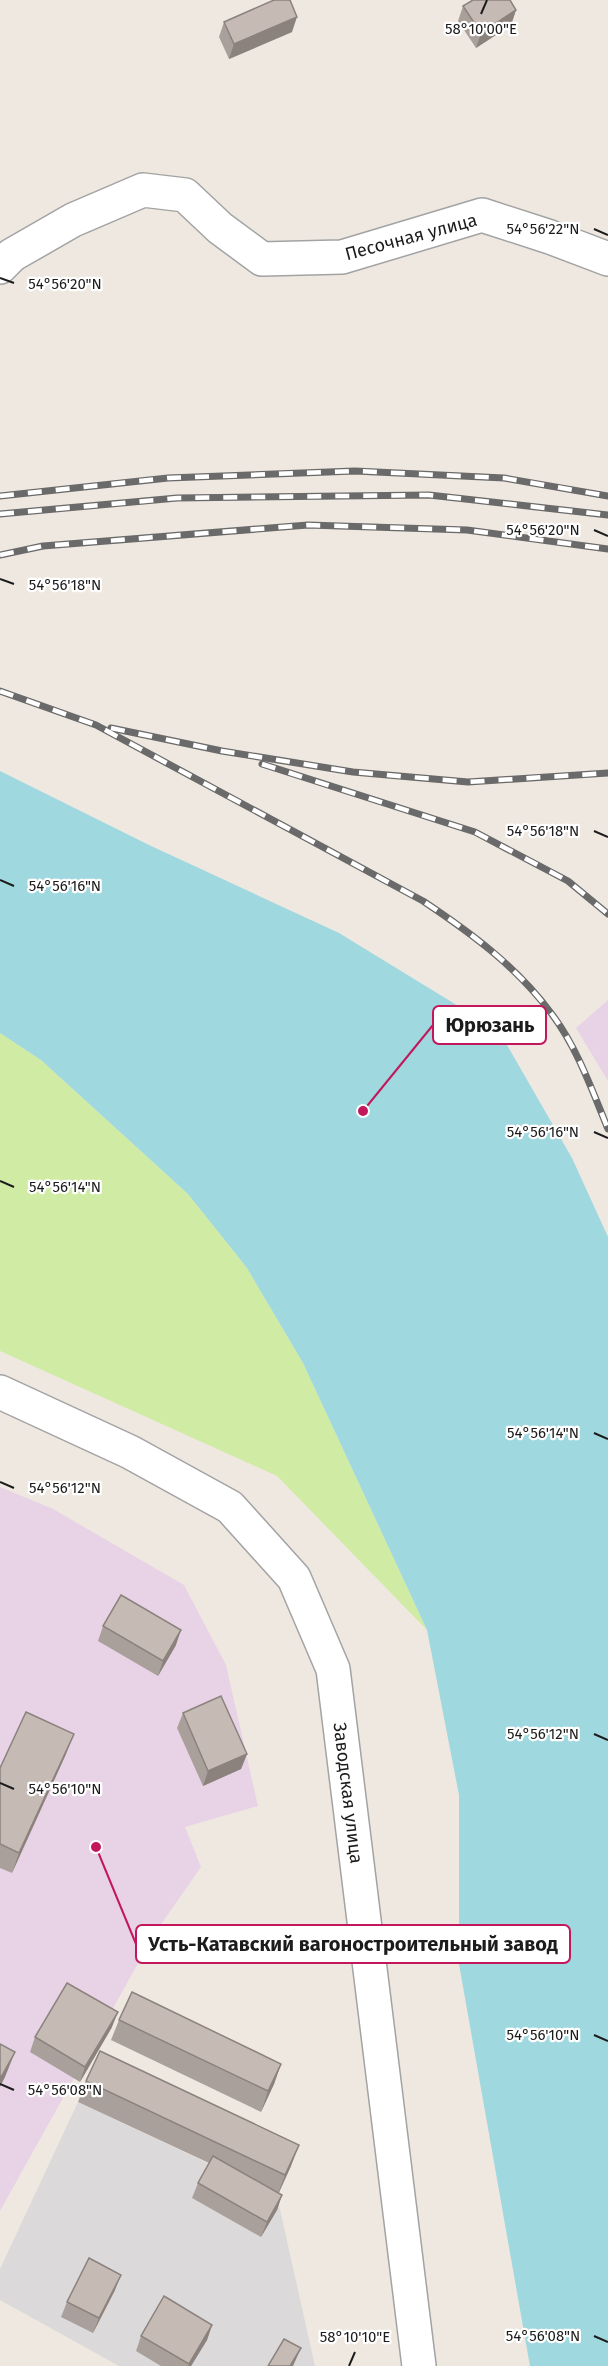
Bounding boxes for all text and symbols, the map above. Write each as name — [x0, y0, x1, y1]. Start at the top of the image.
text: 58°10'00"E — [445, 20, 517, 38]
street label: Песочная улица — [342, 209, 480, 265]
text: 54°56'22"N — [507, 220, 579, 238]
text: 54°56'20"N — [28, 275, 102, 293]
text: 54°56'20"N — [506, 521, 580, 539]
text: 54°56'18"N — [29, 576, 101, 594]
text: 54°56'18"N — [507, 822, 579, 840]
text: 54°56'16"N — [29, 877, 101, 895]
callout: Юрюзань — [433, 1006, 546, 1044]
text: Юрюзань — [445, 1013, 535, 1037]
text: 54°56'16"N — [507, 1123, 579, 1141]
text: 54°56'14"N — [29, 1178, 101, 1196]
text: 54°56'14"N — [507, 1424, 579, 1442]
text: 54°56'12"N — [29, 1479, 101, 1497]
street label: Заводская улица — [328, 1721, 368, 1865]
text: 54°56'12"N — [507, 1725, 579, 1743]
text: 54°56'10"N — [29, 1780, 101, 1798]
callout: Усть-Катавский вагоностроительный завод — [136, 1925, 570, 1963]
text: Усть-Катавский вагоностроительный завод — [147, 1932, 558, 1956]
text: 54°56'10"N — [507, 2026, 579, 2044]
text: 54°56'08"N — [28, 2081, 102, 2099]
text: 54°56'08"N — [506, 2327, 580, 2345]
text: 58°10'10"E — [320, 2328, 390, 2346]

